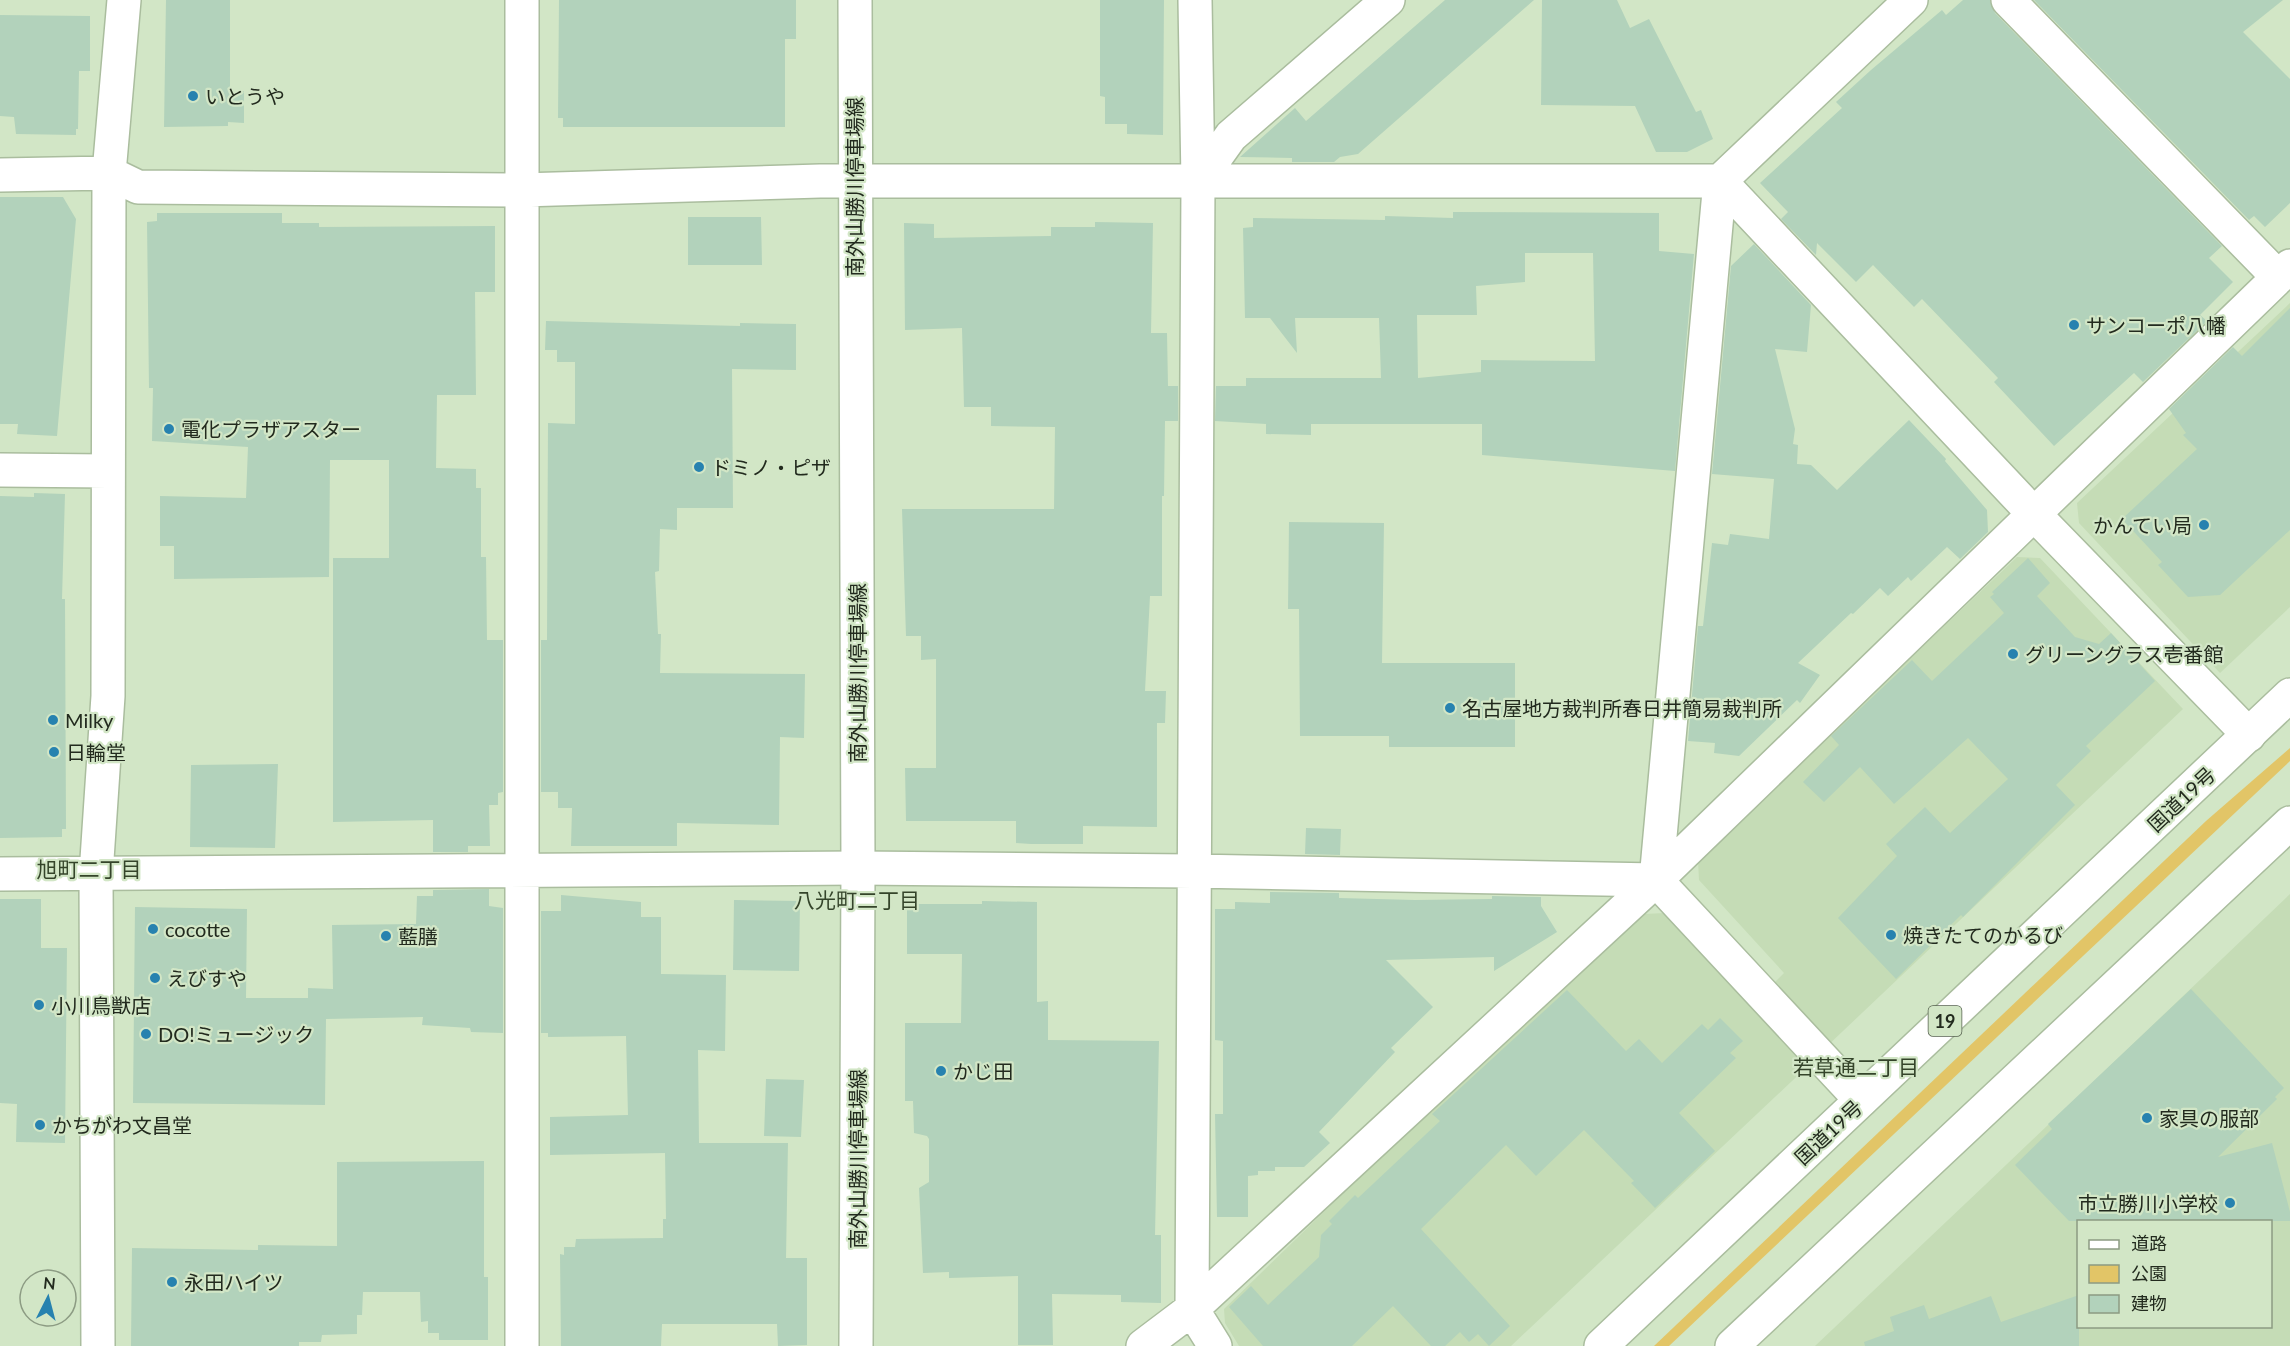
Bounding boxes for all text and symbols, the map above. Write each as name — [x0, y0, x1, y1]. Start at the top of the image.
place label: いとうや — [205, 84, 285, 108]
marker: いとうや — [186, 89, 200, 103]
street label: 南外山勝川停車場線 — [842, 97, 866, 277]
place label: サンコーポ八幡 — [2086, 313, 2226, 337]
marker: サンコーポ八幡 — [2067, 318, 2081, 332]
place label: 電化プラザアスター — [181, 417, 361, 441]
marker: 電化プラザアスター — [162, 422, 176, 436]
place label: ドミノ・ピザ — [711, 455, 831, 479]
marker: ドミノ・ピザ — [692, 460, 706, 474]
place label: かんてい局 — [2093, 513, 2192, 537]
marker: かんてい局 — [2197, 518, 2211, 532]
street label: 南外山勝川停車場線 — [845, 583, 869, 763]
place label: グリーングラス壱番館 — [2025, 642, 2224, 666]
marker: グリーングラス壱番館 — [2006, 647, 2020, 661]
place label: 名古屋地方裁判所春日井簡易裁判所 — [1462, 696, 1782, 720]
marker: 名古屋地方裁判所春日井簡易裁判所 — [1443, 701, 1457, 715]
place label: Milky — [65, 708, 114, 732]
marker: Milky — [46, 713, 60, 727]
place label: 日輪堂 — [66, 740, 126, 764]
marker: 日輪堂 — [47, 745, 61, 759]
street label: 国道19号 — [2142, 762, 2220, 836]
district label: 旭町二丁目 — [37, 856, 142, 881]
district label: 八光町二丁目 — [794, 887, 920, 912]
place label: cocotte — [165, 917, 230, 941]
marker: cocotte — [146, 922, 160, 936]
place label: 焼きたてのかるび — [1903, 923, 2063, 947]
place label: 藍膳 — [398, 924, 438, 948]
marker: 焼きたてのかるび — [1884, 928, 1898, 942]
marker: 藍膳 — [379, 929, 393, 943]
place label: えびすや — [167, 966, 247, 990]
marker: えびすや — [148, 971, 162, 985]
place label: 小川鳥獣店 — [51, 993, 151, 1017]
marker: 小川鳥獣店 — [32, 998, 46, 1012]
road number: 19 — [1928, 1006, 1962, 1036]
place label: DO!ミュージック — [158, 1022, 314, 1046]
marker: DO!ミュージック — [139, 1027, 153, 1041]
district label: 若草通二丁目 — [1793, 1054, 1919, 1079]
place label: かじ田 — [953, 1059, 1013, 1083]
marker: かじ田 — [934, 1064, 948, 1078]
street label: 南外山勝川停車場線 — [845, 1069, 869, 1249]
street label: 国道19号 — [1789, 1095, 1867, 1169]
place label: 家具の服部 — [2159, 1106, 2259, 1130]
marker: 家具の服部 — [2140, 1111, 2154, 1125]
place label: かちがわ文昌堂 — [52, 1113, 192, 1137]
marker: かちがわ文昌堂 — [33, 1118, 47, 1132]
place label: 市立勝川小学校 — [2078, 1191, 2218, 1215]
marker: 市立勝川小学校 — [2223, 1196, 2237, 1210]
legend — [2077, 1220, 2272, 1328]
text: 道路 — [2131, 1232, 2167, 1254]
text: 公園 — [2131, 1262, 2167, 1284]
north arrow — [18, 1268, 78, 1328]
place label: 永田ハイツ — [184, 1270, 284, 1294]
text: N — [42, 1272, 57, 1293]
marker: 永田ハイツ — [165, 1275, 179, 1289]
text: 建物 — [2131, 1292, 2167, 1314]

